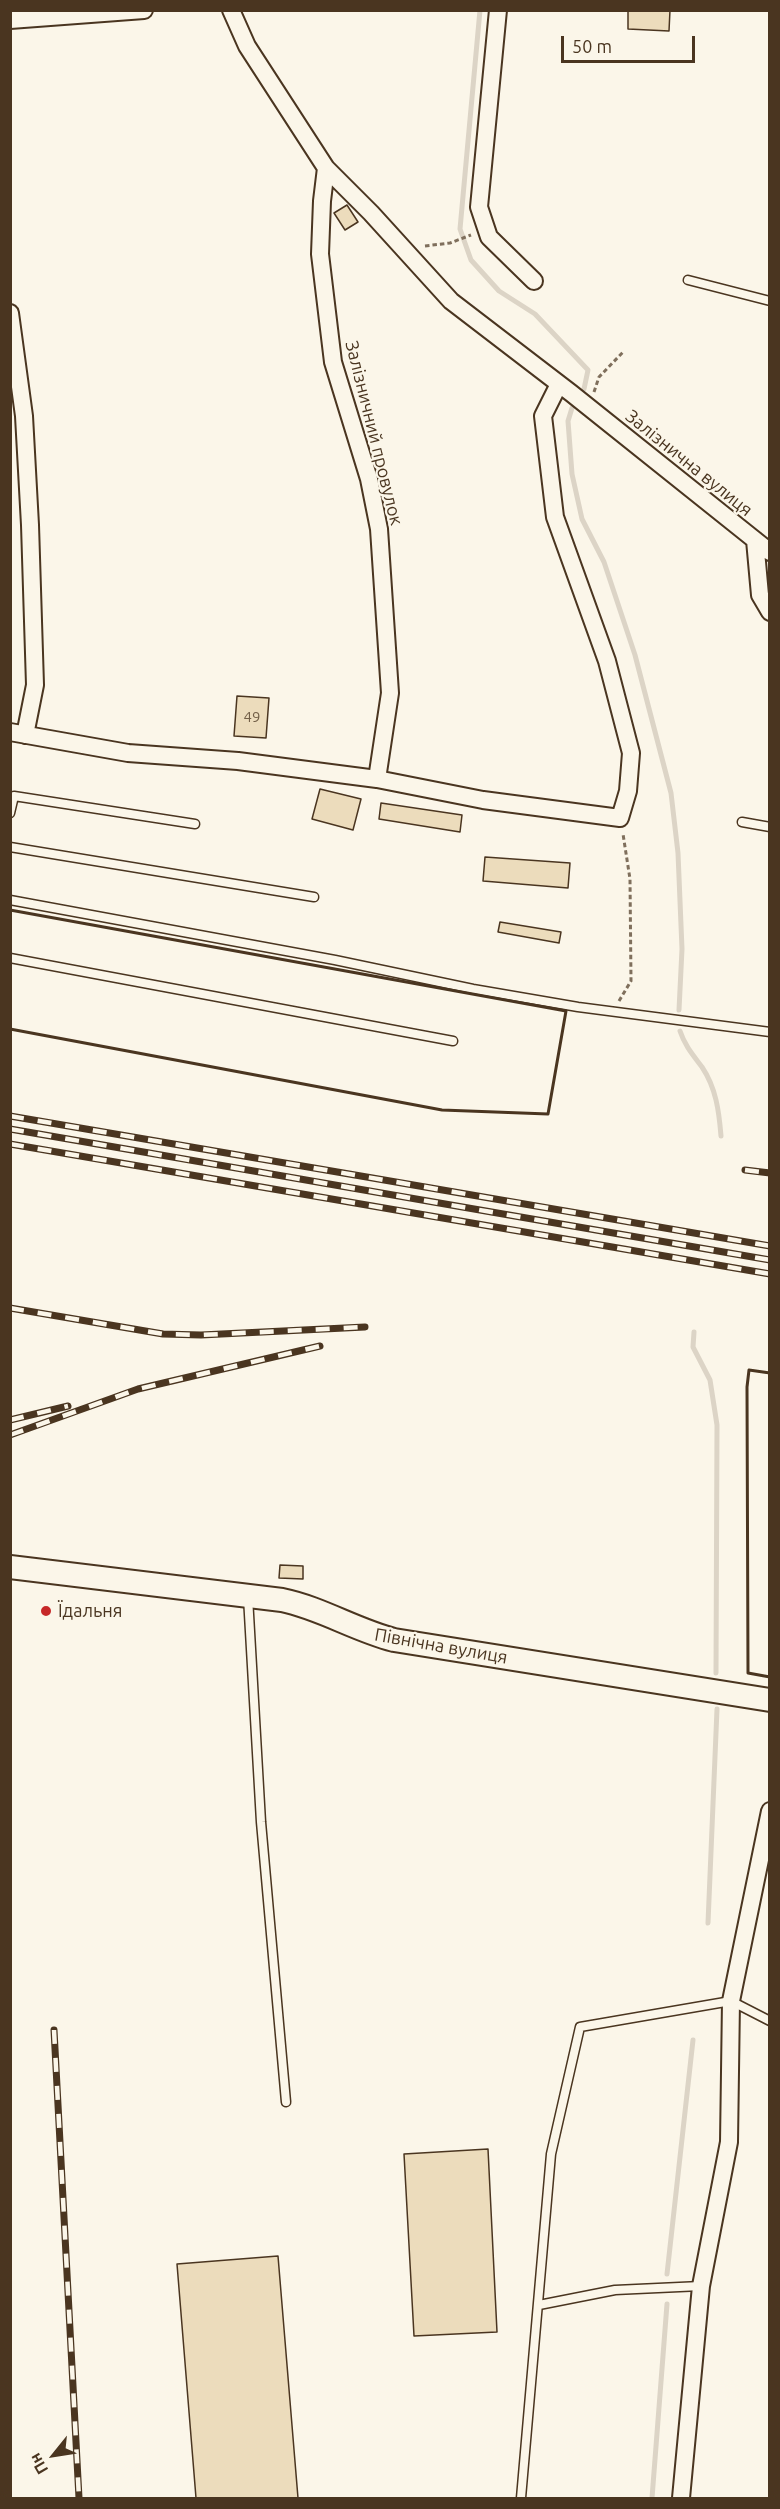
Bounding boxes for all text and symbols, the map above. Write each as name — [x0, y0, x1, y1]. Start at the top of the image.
scale bar — [564, 24, 698, 62]
text: 50 m — [572, 36, 612, 56]
street label: Залізничний провулок — [341, 338, 407, 528]
street label: Залізнична вулиця — [621, 405, 757, 521]
house number: 49 — [244, 708, 260, 726]
place label: Їдальня — [58, 1600, 122, 1622]
marker: Їдальня — [39, 1604, 53, 1618]
street label: Північна вулиця — [373, 1624, 509, 1668]
north arrow — [24, 2425, 84, 2485]
text: Пн — [25, 2450, 51, 2478]

